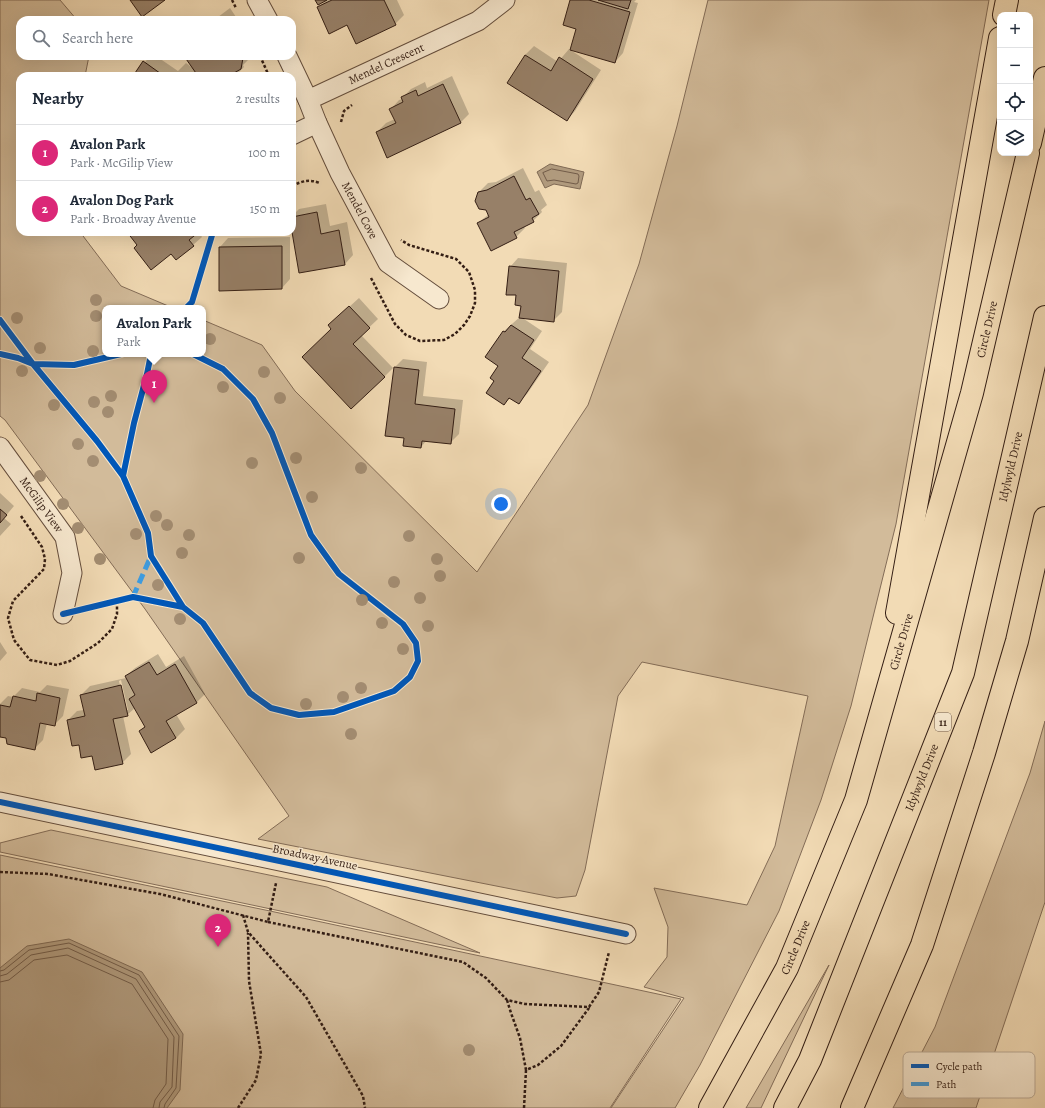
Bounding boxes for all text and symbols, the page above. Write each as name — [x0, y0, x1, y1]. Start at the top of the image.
map controls — [997, 12, 1033, 156]
button: + — [997, 12, 1033, 48]
search box — [16, 16, 296, 60]
icon: search — [30, 27, 52, 49]
text: Search here — [62, 28, 133, 48]
street label: Mendel Crescent — [346, 39, 427, 88]
button: − — [997, 48, 1033, 84]
button: locate — [997, 84, 1033, 120]
text: Nearby — [32, 87, 83, 110]
text: 2 results — [236, 90, 280, 107]
button: layers — [997, 120, 1033, 156]
text: Avalon Park — [70, 134, 145, 154]
text: 1 — [43, 144, 47, 161]
text: 100 m — [248, 144, 280, 161]
text: Park · McGilip View — [70, 154, 173, 171]
street label: Mendel Cove — [338, 179, 382, 242]
text: Avalon Dog Park — [70, 190, 173, 210]
text: 2 — [42, 200, 48, 217]
text: 150 m — [250, 200, 280, 217]
text: Park · Broadway Avenue — [70, 210, 196, 227]
street label: Circle Drive — [972, 299, 1001, 359]
popup — [102, 305, 206, 357]
text: Avalon Park — [116, 313, 192, 333]
text: Park — [116, 333, 141, 350]
pin: 1 — [141, 370, 167, 403]
street label: Idylwyld Drive — [995, 430, 1026, 503]
street label: McGilip View — [16, 473, 67, 536]
your location — [491, 494, 511, 514]
street label: Circle Drive — [885, 612, 917, 672]
road number: 11 — [935, 713, 951, 731]
street label: Idylwyld Drive — [901, 741, 942, 814]
street label: Broadway Avenue — [271, 840, 359, 874]
pin: 2 — [205, 914, 231, 947]
street label: Circle Drive — [777, 918, 814, 978]
legend — [903, 1052, 1035, 1098]
text: Cycle path — [936, 1059, 983, 1074]
text: Path — [936, 1077, 957, 1092]

